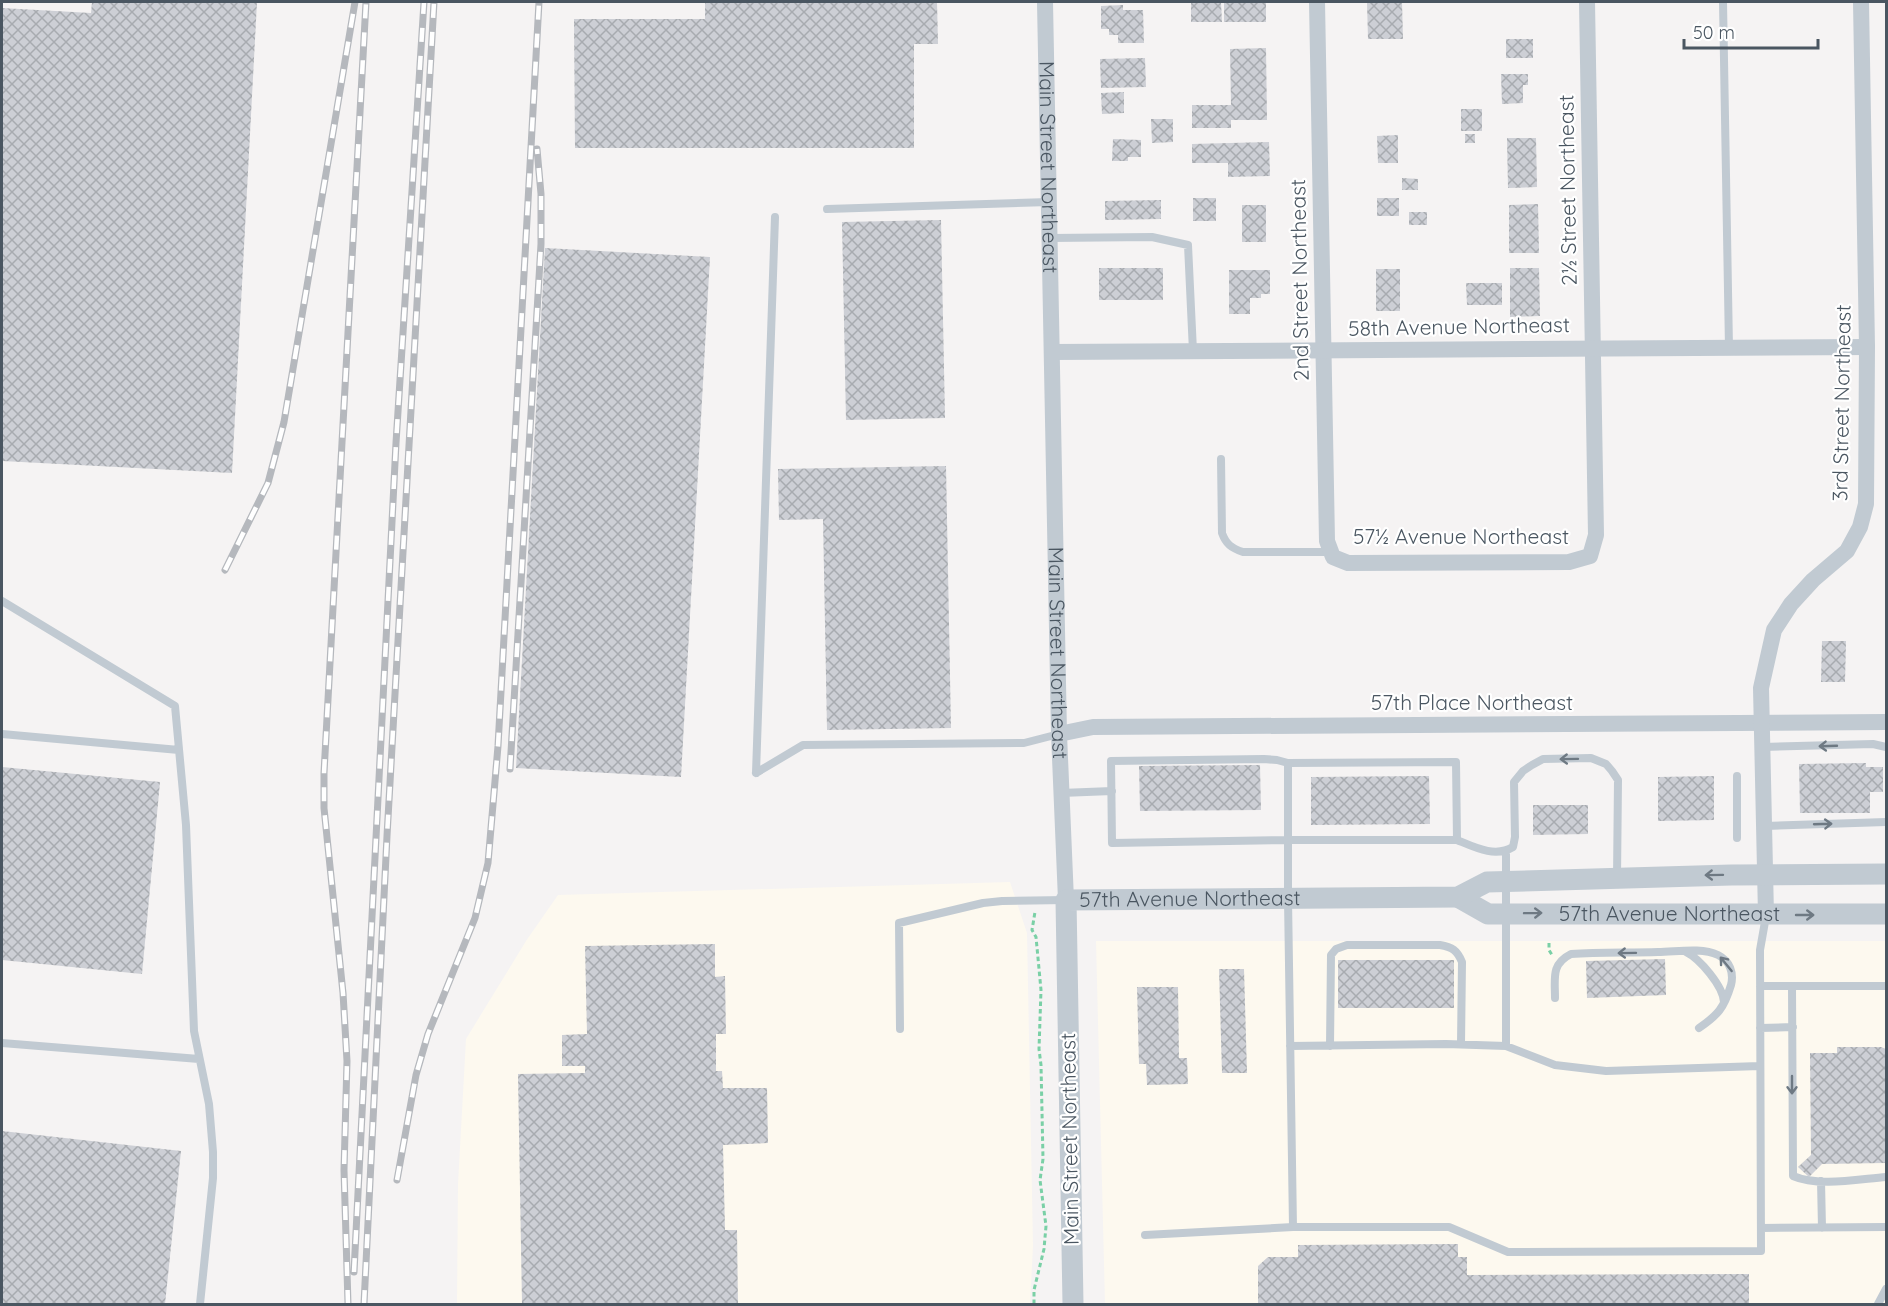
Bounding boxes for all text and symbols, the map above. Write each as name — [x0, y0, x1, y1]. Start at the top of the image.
scale bar — [1684, 12, 1818, 50]
text: 50 m — [1693, 21, 1735, 44]
street label: Main Street Northeast — [1034, 60, 1064, 273]
street label: 2½ Street Northeast — [1552, 94, 1582, 286]
street label: 2nd Street Northeast — [1284, 179, 1314, 381]
street label: 3rd Street Northeast — [1826, 304, 1856, 502]
street label: 58th Avenue Northeast — [1348, 311, 1570, 341]
street label: 57½ Avenue Northeast — [1353, 523, 1569, 549]
street label: Main Street Northeast — [1043, 546, 1074, 760]
street label: 57th Place Northeast — [1371, 689, 1573, 715]
one-way arrow — [1819, 740, 1839, 751]
one-way arrow — [1559, 753, 1579, 764]
one-way arrow — [1813, 818, 1833, 830]
one-way arrow — [1705, 870, 1725, 881]
street label: 57th Avenue Northeast — [1079, 884, 1301, 912]
street label: 57th Avenue Northeast — [1559, 900, 1780, 926]
one-way arrow — [1522, 908, 1542, 919]
one-way arrow — [1794, 909, 1814, 921]
one-way arrow — [1618, 947, 1638, 958]
one-way arrow — [1719, 956, 1732, 972]
street label: Main Street Northeast — [1054, 1033, 1084, 1245]
one-way arrow — [1786, 1075, 1798, 1095]

